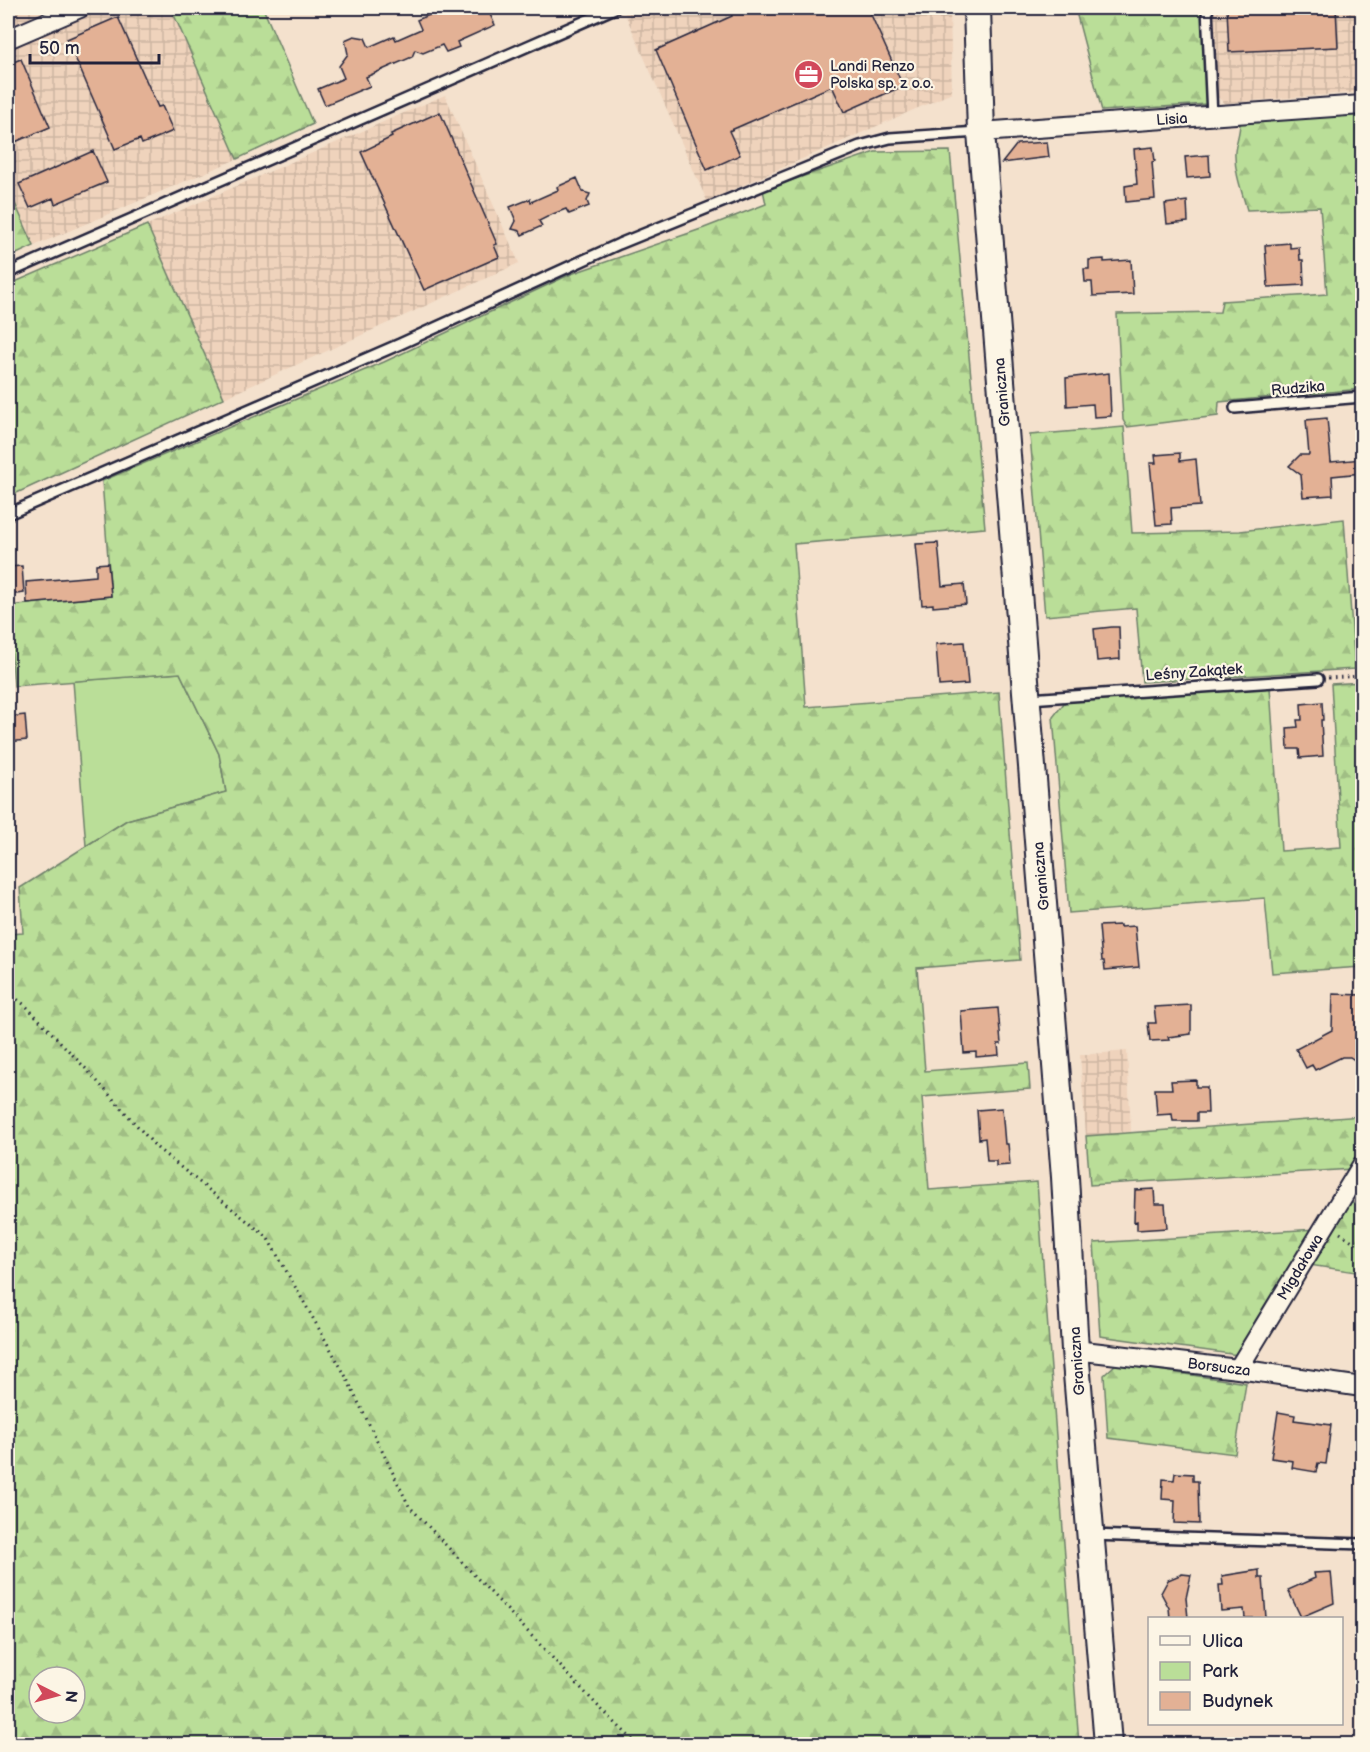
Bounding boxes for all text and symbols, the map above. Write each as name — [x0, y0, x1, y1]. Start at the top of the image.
scale bar — [30, 27, 159, 65]
text: 50 m — [39, 38, 80, 59]
place label: Landi Renzo Polska sp. z o.o. — [830, 57, 933, 93]
office icon: Landi Renzo Polska sp. z o.o. — [793, 59, 825, 91]
street label: Lisia — [1156, 109, 1188, 130]
street label: Graniczna — [990, 357, 1015, 427]
street label: Rudzika — [1270, 377, 1326, 400]
street label: Leśny Zakątek — [1145, 660, 1244, 685]
street label: Graniczna — [1029, 841, 1054, 911]
street label: Migdałowa — [1273, 1231, 1328, 1304]
street label: Graniczna — [1066, 1326, 1089, 1396]
street label: Borsucza — [1186, 1354, 1252, 1381]
legend — [1148, 1617, 1343, 1725]
text: Ulica — [1202, 1631, 1243, 1652]
text: Park — [1202, 1661, 1238, 1682]
north arrow — [27, 1665, 87, 1725]
text: N — [60, 1689, 81, 1703]
text: Budynek — [1202, 1691, 1273, 1712]

